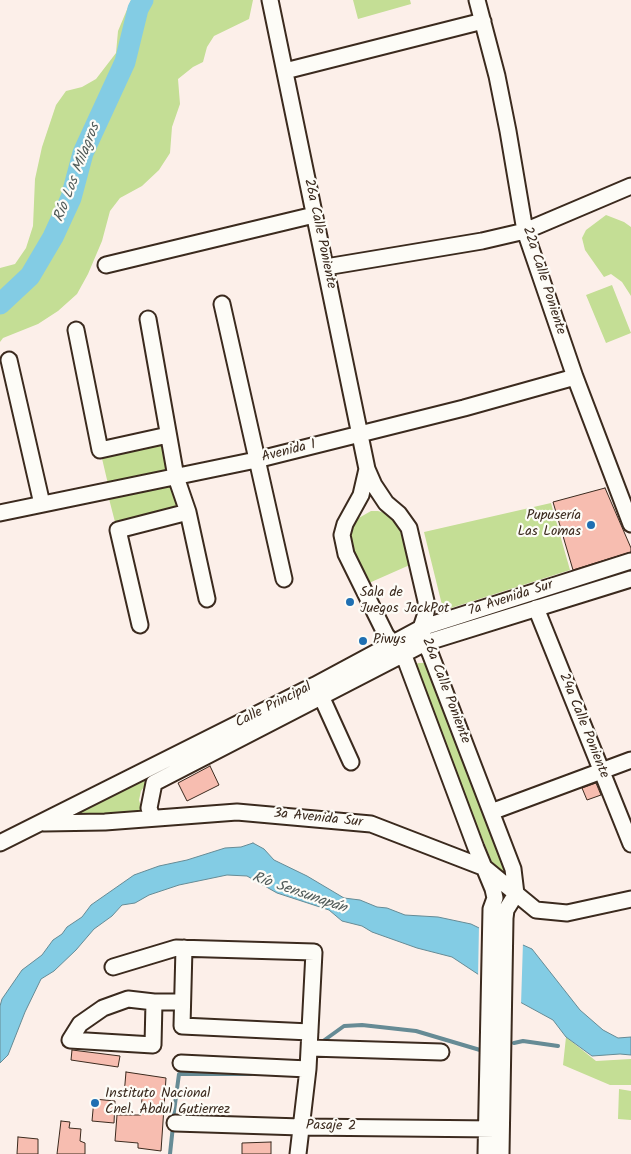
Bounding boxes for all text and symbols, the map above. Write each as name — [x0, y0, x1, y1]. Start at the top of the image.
water label: Río Los Milagros — [51, 121, 105, 225]
street label: 26a Calle Poniente — [299, 177, 339, 291]
street label: 22a Calle Poniente — [518, 225, 568, 337]
street label: Avenida 1 — [260, 437, 318, 467]
place label: Pupusería Las Lomas — [518, 509, 581, 542]
marker: Pupusería Las Lomas — [585, 519, 597, 531]
street label: 7a Avenida Sur — [467, 577, 555, 621]
place label: Sala de Juegos JackPot — [360, 586, 449, 618]
marker: Sala de Juegos JackPot — [344, 596, 356, 608]
place label: Piwys — [373, 633, 406, 649]
marker: Piwys — [357, 635, 369, 647]
street label: 26a Calle Poniente — [417, 636, 473, 746]
street label: 24a Calle Poniente — [554, 671, 612, 781]
street label: Calle Principal — [233, 680, 315, 732]
street label: 3a Avenida Sur — [273, 806, 363, 832]
water label: Río Sensunapán — [249, 869, 349, 919]
place label: Instituto Nacional Cnel. Abdul Gutierrez — [105, 1087, 230, 1120]
marker: Instituto Nacional Cnel. Abdul Gutierrez — [89, 1097, 101, 1109]
street label: Pasaje 2 — [306, 1118, 356, 1136]

